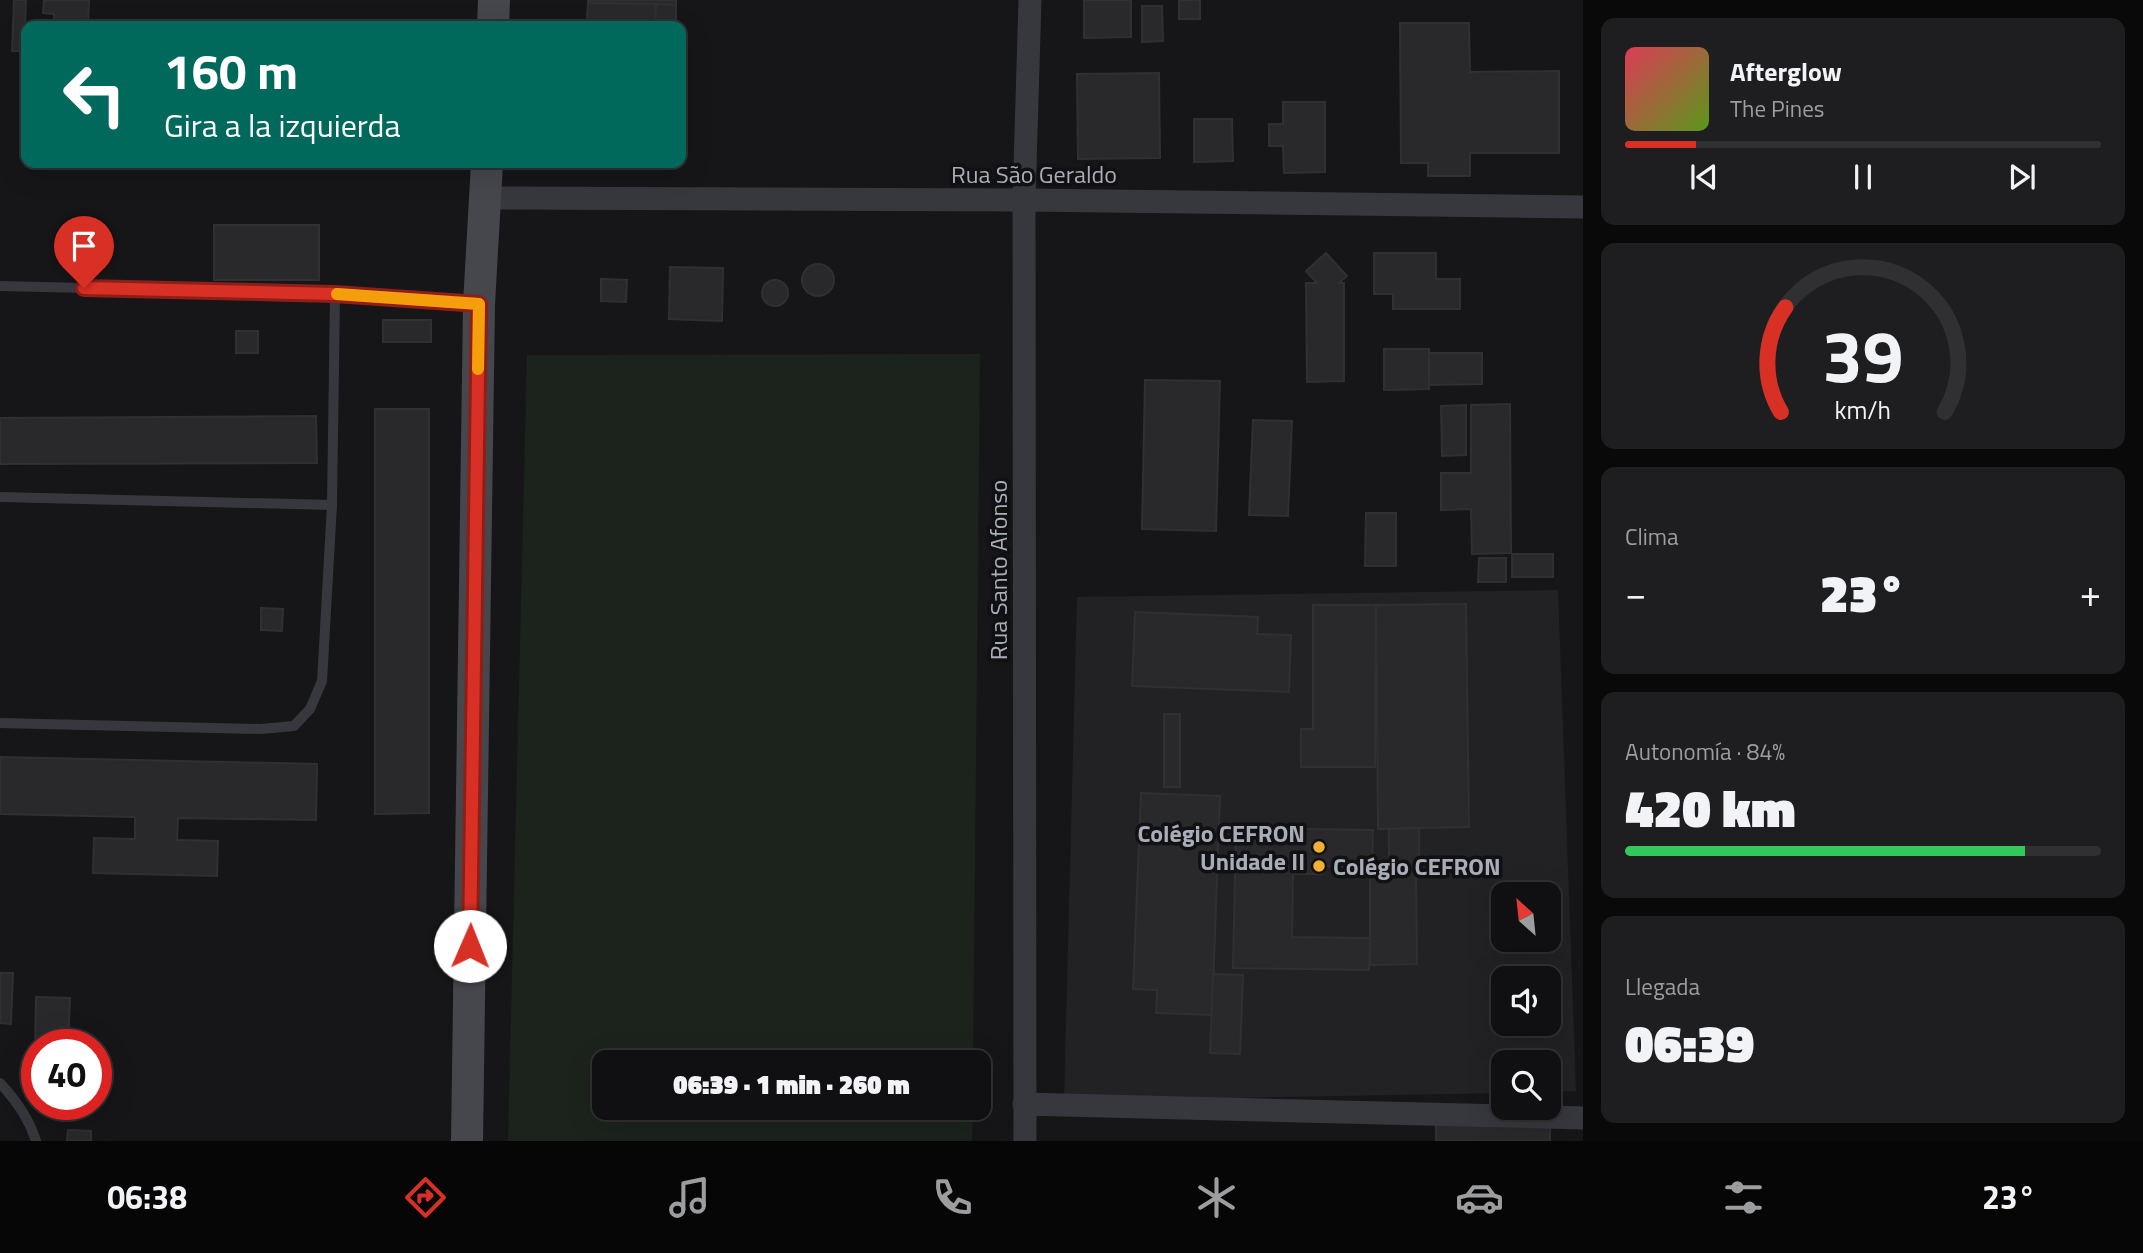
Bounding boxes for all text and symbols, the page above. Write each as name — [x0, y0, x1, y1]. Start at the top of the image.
text: 160 m — [164, 33, 298, 108]
icon: left — [49, 49, 140, 140]
text: Afterglow — [1730, 52, 1842, 91]
text: The Pines — [1730, 91, 1824, 126]
text: Gira a la izquierda — [164, 101, 400, 149]
street label: Rua São Geraldo — [951, 156, 1117, 192]
icon: previous — [1685, 158, 1723, 196]
icon: pause — [1844, 158, 1882, 196]
icon: next — [2003, 158, 2041, 196]
pin — [54, 216, 114, 288]
icon: arrive — [65, 227, 103, 265]
text: 39 — [1822, 300, 1904, 410]
text: km/h — [1835, 391, 1891, 429]
street label: Rua Santo Afonso — [980, 480, 1016, 660]
text: Clima — [1625, 519, 1679, 554]
text: 23° — [1820, 553, 1906, 632]
text: − — [1625, 564, 1646, 622]
text: + — [2080, 564, 2101, 622]
text: Autonomía · 84% — [1625, 734, 1785, 769]
text: 420 km — [1625, 768, 1796, 847]
place label: Colégio CEFRON Unidade II — [1137, 815, 1305, 879]
marker: Colégio CEFRON Unidade II — [1311, 839, 1327, 855]
place label: Colégio CEFRON — [1333, 848, 1501, 884]
marker: Colégio CEFRON — [1311, 858, 1327, 874]
north arrow — [1491, 882, 1561, 952]
map controls — [1491, 882, 1561, 1120]
position arrow — [433, 909, 507, 983]
button: sound — [1491, 966, 1561, 1036]
text: Llegada — [1625, 969, 1700, 1004]
text: 06:39 — [1625, 1003, 1754, 1082]
speed limit sign: 40 — [21, 1029, 112, 1120]
button: search — [1491, 1050, 1561, 1120]
text: 06:39 · 1 min · 260 m — [673, 1065, 910, 1104]
text: 06:38 — [107, 1173, 187, 1221]
icon: directions — [401, 1173, 450, 1222]
icon: music — [665, 1173, 714, 1222]
icon: phone — [928, 1173, 977, 1222]
icon: climate — [1192, 1173, 1241, 1222]
icon: car — [1455, 1173, 1504, 1222]
icon: filters — [1719, 1173, 1768, 1222]
text: 23° — [1982, 1173, 2036, 1221]

